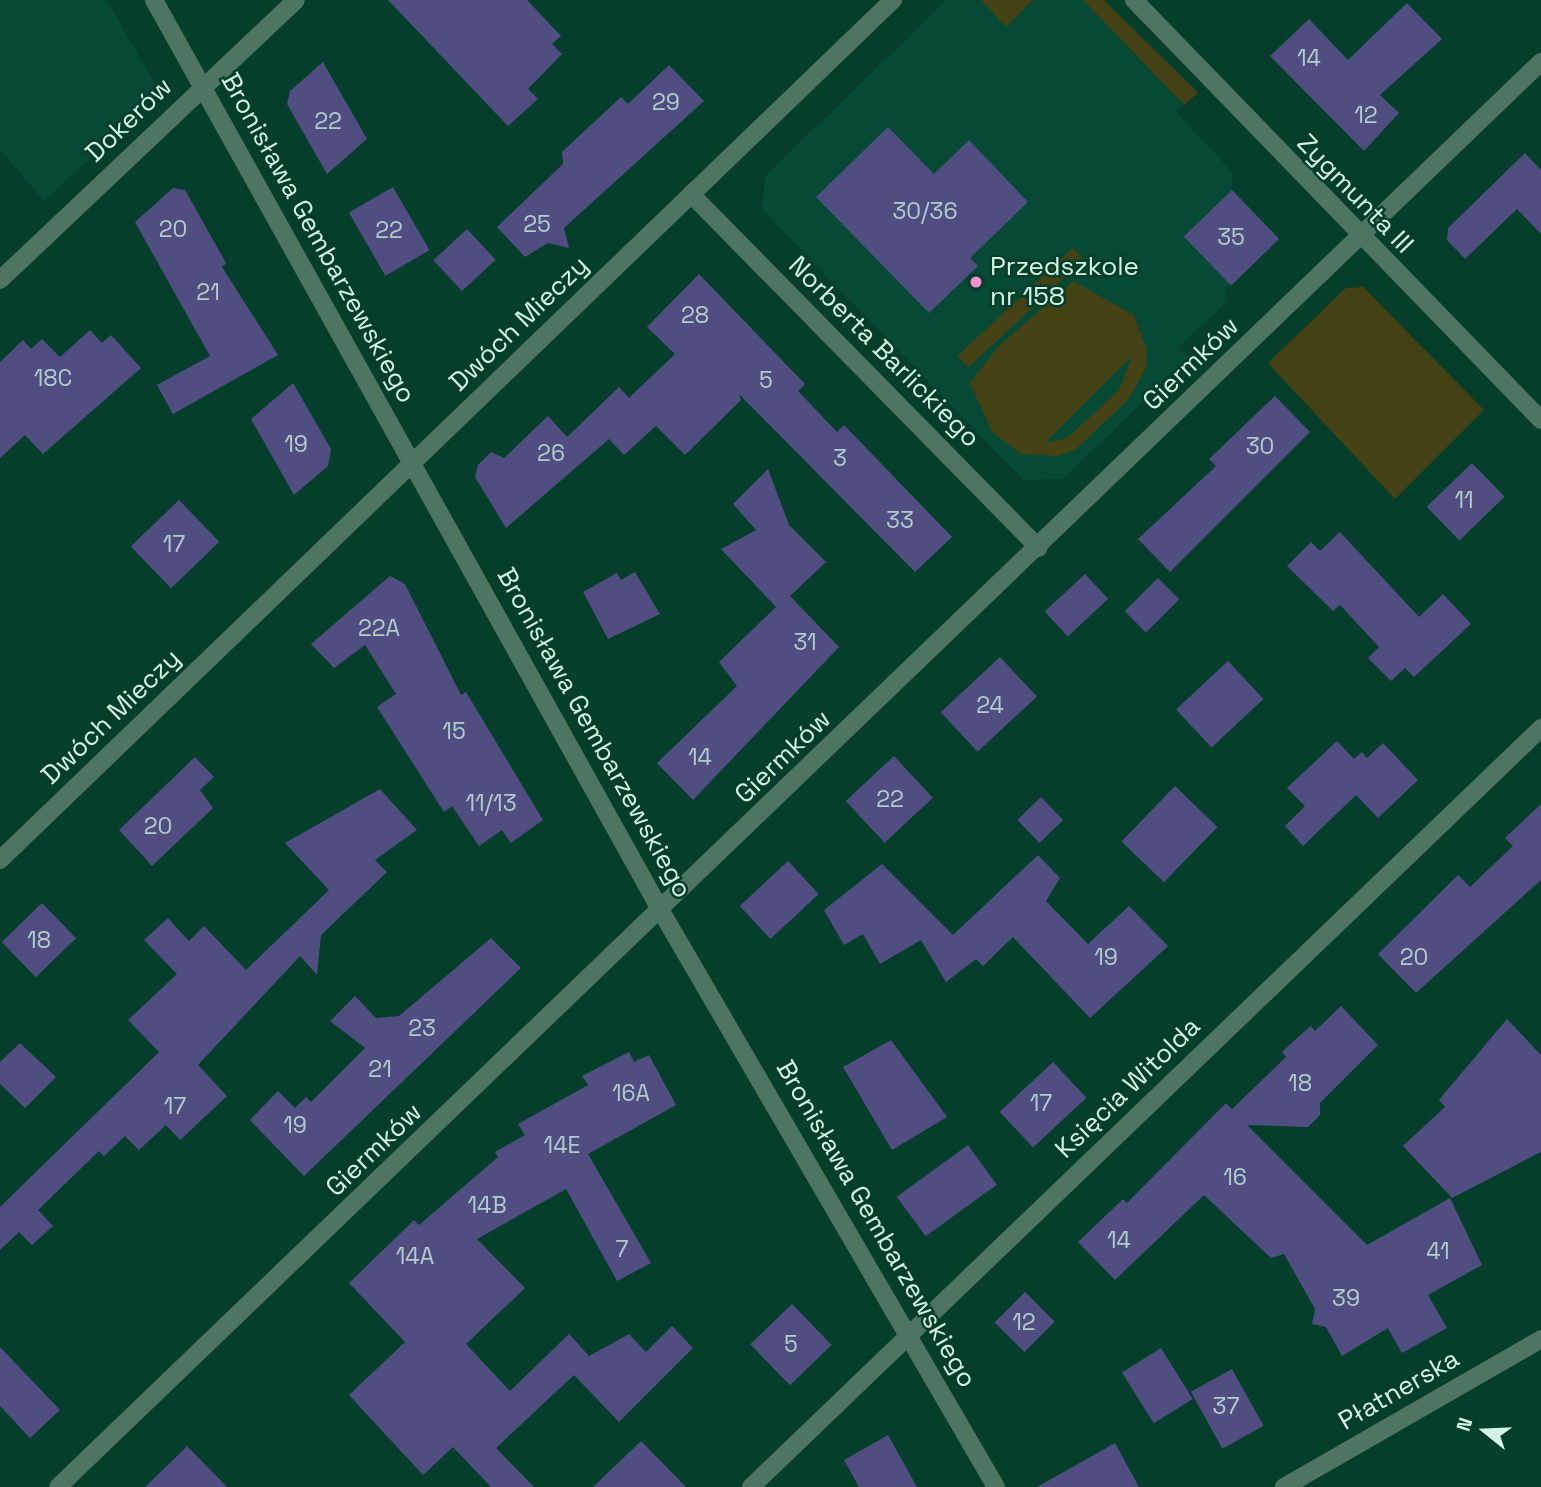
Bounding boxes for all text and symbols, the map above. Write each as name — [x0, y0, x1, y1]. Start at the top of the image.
house number: 14 — [1297, 44, 1321, 72]
street label: Bronisława Gembarzewskiego — [214, 67, 422, 409]
street label: Dokerów — [79, 71, 179, 169]
house number: 29 — [652, 88, 680, 116]
house number: 12 — [1354, 101, 1378, 129]
house number: 22 — [314, 107, 342, 135]
street label: Zygmunta III — [1290, 128, 1420, 260]
house number: 30/36 — [892, 197, 958, 225]
house number: 25 — [523, 210, 551, 238]
house number: 20 — [159, 215, 187, 243]
house number: 22 — [375, 216, 403, 244]
house number: 35 — [1217, 223, 1245, 251]
street label: Dwóch Mieczy — [443, 250, 595, 398]
street label: Norberta Barlickiego — [782, 250, 986, 454]
place label: Przedszkole nr 158 — [990, 251, 1139, 312]
marker: Przedszkole nr 158 — [968, 274, 984, 290]
house number: 21 — [196, 278, 220, 306]
house number: 28 — [681, 301, 709, 329]
street label: Giermków — [1137, 311, 1245, 417]
house number: 18C — [34, 364, 72, 392]
house number: 5 — [759, 366, 773, 394]
house number: 19 — [284, 430, 308, 458]
house number: 30 — [1246, 432, 1274, 460]
house number: 26 — [537, 439, 565, 467]
house number: 3 — [833, 444, 847, 472]
house number: 11 — [1454, 486, 1474, 514]
house number: 33 — [886, 506, 914, 534]
house number: 17 — [163, 530, 185, 558]
street label: Bronisława Gembarzewskiego — [490, 562, 698, 904]
house number: 22A — [358, 614, 400, 642]
house number: 31 — [793, 628, 817, 656]
street label: Dwóch Mieczy — [35, 643, 187, 791]
house number: 24 — [976, 691, 1004, 719]
street label: Giermków — [729, 704, 837, 810]
house number: 15 — [442, 717, 466, 745]
house number: 14 — [688, 743, 712, 771]
house number: 22 — [876, 785, 904, 813]
house number: 11/13 — [465, 789, 517, 817]
house number: 20 — [144, 812, 172, 840]
house number: 18 — [27, 926, 51, 954]
house number: 19 — [1094, 943, 1118, 971]
house number: 20 — [1400, 943, 1428, 971]
street label: Księcia Witolda — [1049, 1011, 1207, 1165]
house number: 23 — [408, 1014, 436, 1042]
house number: 21 — [368, 1055, 392, 1083]
street label: Bronisława Gembarzewskiego — [769, 1055, 983, 1393]
house number: 18 — [1288, 1069, 1312, 1097]
house number: 16A — [612, 1079, 650, 1107]
house number: 17 — [1030, 1089, 1052, 1117]
house number: 17 — [164, 1092, 186, 1120]
street label: Giermków — [320, 1097, 428, 1203]
house number: 19 — [283, 1111, 307, 1139]
house number: 14E — [544, 1131, 580, 1159]
house number: 16 — [1223, 1163, 1247, 1191]
house number: 14B — [467, 1191, 507, 1219]
house number: 14 — [1107, 1226, 1131, 1254]
house number: 7 — [616, 1235, 628, 1263]
house number: 41 — [1426, 1237, 1450, 1265]
house number: 14A — [396, 1242, 434, 1270]
house number: 39 — [1332, 1284, 1360, 1312]
house number: 12 — [1012, 1308, 1036, 1336]
house number: 5 — [784, 1330, 798, 1358]
street label: Płatnerska — [1333, 1343, 1465, 1437]
house number: 37 — [1213, 1392, 1239, 1420]
north arrow — [1450, 1396, 1520, 1466]
text: N — [1451, 1414, 1478, 1434]

